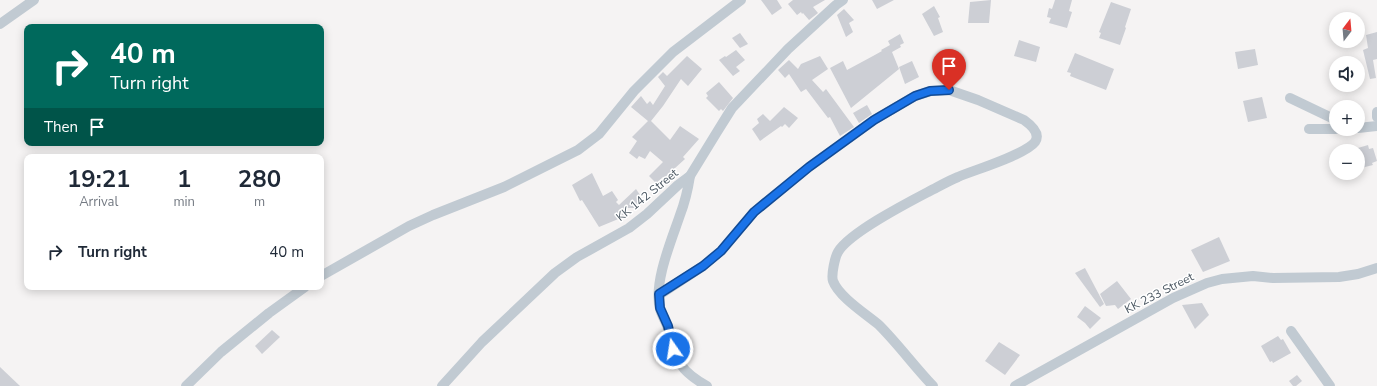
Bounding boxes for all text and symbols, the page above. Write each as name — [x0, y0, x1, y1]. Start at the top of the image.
north arrow — [1329, 12, 1365, 48]
map controls — [1329, 12, 1365, 180]
text: 40 m — [110, 35, 176, 73]
icon: right — [44, 40, 96, 92]
pin — [932, 49, 966, 90]
icon: arrive — [938, 55, 960, 77]
button: sound — [1329, 56, 1365, 92]
text: Turn right — [110, 71, 189, 95]
button: + — [1329, 100, 1365, 136]
icon: arrive — [86, 116, 108, 138]
text: Then — [44, 117, 78, 137]
button: − — [1329, 144, 1365, 180]
text: 19:21 — [67, 163, 130, 195]
text: 1 — [177, 163, 191, 195]
text: 280 — [238, 163, 281, 195]
street label: KK 142 Street — [613, 165, 682, 225]
text: Arrival — [79, 193, 118, 211]
text: min — [173, 193, 195, 211]
text: m — [254, 193, 265, 211]
icon: right — [44, 241, 66, 263]
text: Turn right — [78, 242, 147, 262]
text: 40 m — [269, 242, 304, 262]
street label: KK 233 Street — [1122, 268, 1197, 317]
position arrow — [652, 328, 694, 370]

